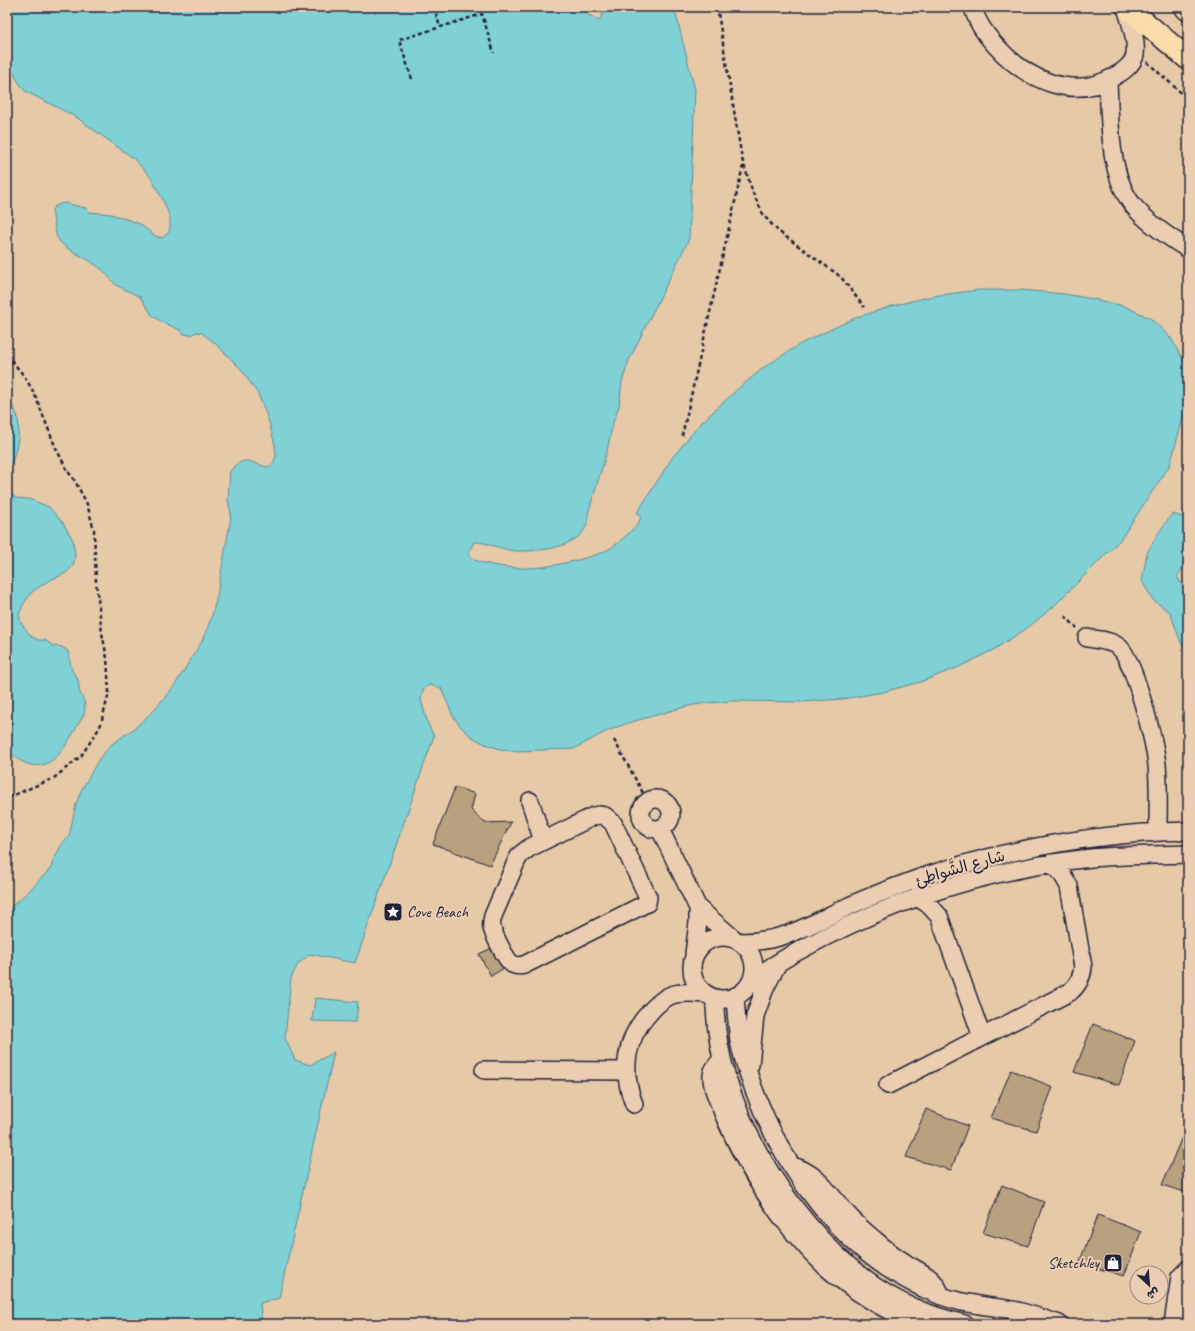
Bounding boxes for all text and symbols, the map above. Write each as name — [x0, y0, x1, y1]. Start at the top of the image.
street label: شارع الشَّواطِئ — [912, 844, 1007, 891]
place icon: Cove Beach — [382, 901, 404, 923]
place label: Cove Beach — [407, 902, 469, 922]
shop icon: Sketchley — [1102, 1252, 1124, 1274]
place label: Sketchley — [1048, 1253, 1101, 1273]
north arrow — [1129, 1265, 1169, 1305]
text: ش — [1145, 1285, 1162, 1303]

